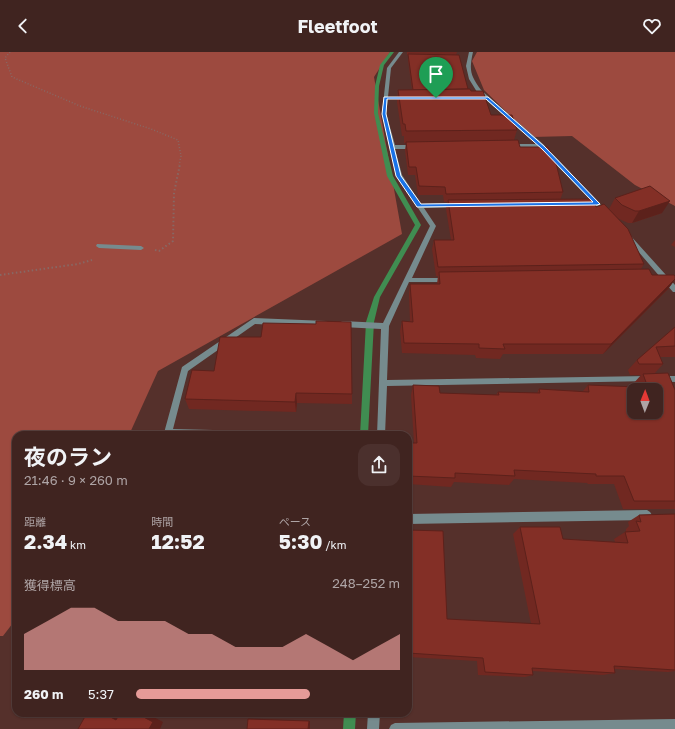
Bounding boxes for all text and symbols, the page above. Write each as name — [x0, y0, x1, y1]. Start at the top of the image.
icon: back — [12, 15, 34, 37]
text: Fleetfoot — [297, 15, 378, 37]
icon: heart — [641, 15, 663, 37]
pin — [419, 57, 453, 98]
icon: arrive — [425, 63, 447, 85]
north arrow — [627, 383, 663, 419]
map controls — [627, 383, 663, 419]
text: 夜のラン — [24, 443, 112, 470]
button: share — [358, 444, 400, 486]
text: 21:46 · 9 × 260 m — [24, 472, 128, 488]
text: 距離 — [24, 515, 46, 528]
text: 時間 — [151, 515, 173, 528]
text: ペース — [279, 515, 311, 528]
text: 2.34 — [24, 529, 67, 553]
text: 12:52 — [151, 529, 205, 553]
text: 5:30 — [279, 529, 322, 553]
text: km — [67, 538, 86, 551]
text: /km — [322, 538, 346, 551]
text: 248–252 m — [332, 575, 400, 591]
text: 獲得標高 — [24, 577, 76, 593]
text: 260 m — [24, 686, 63, 702]
text: 5:37 — [88, 686, 114, 702]

